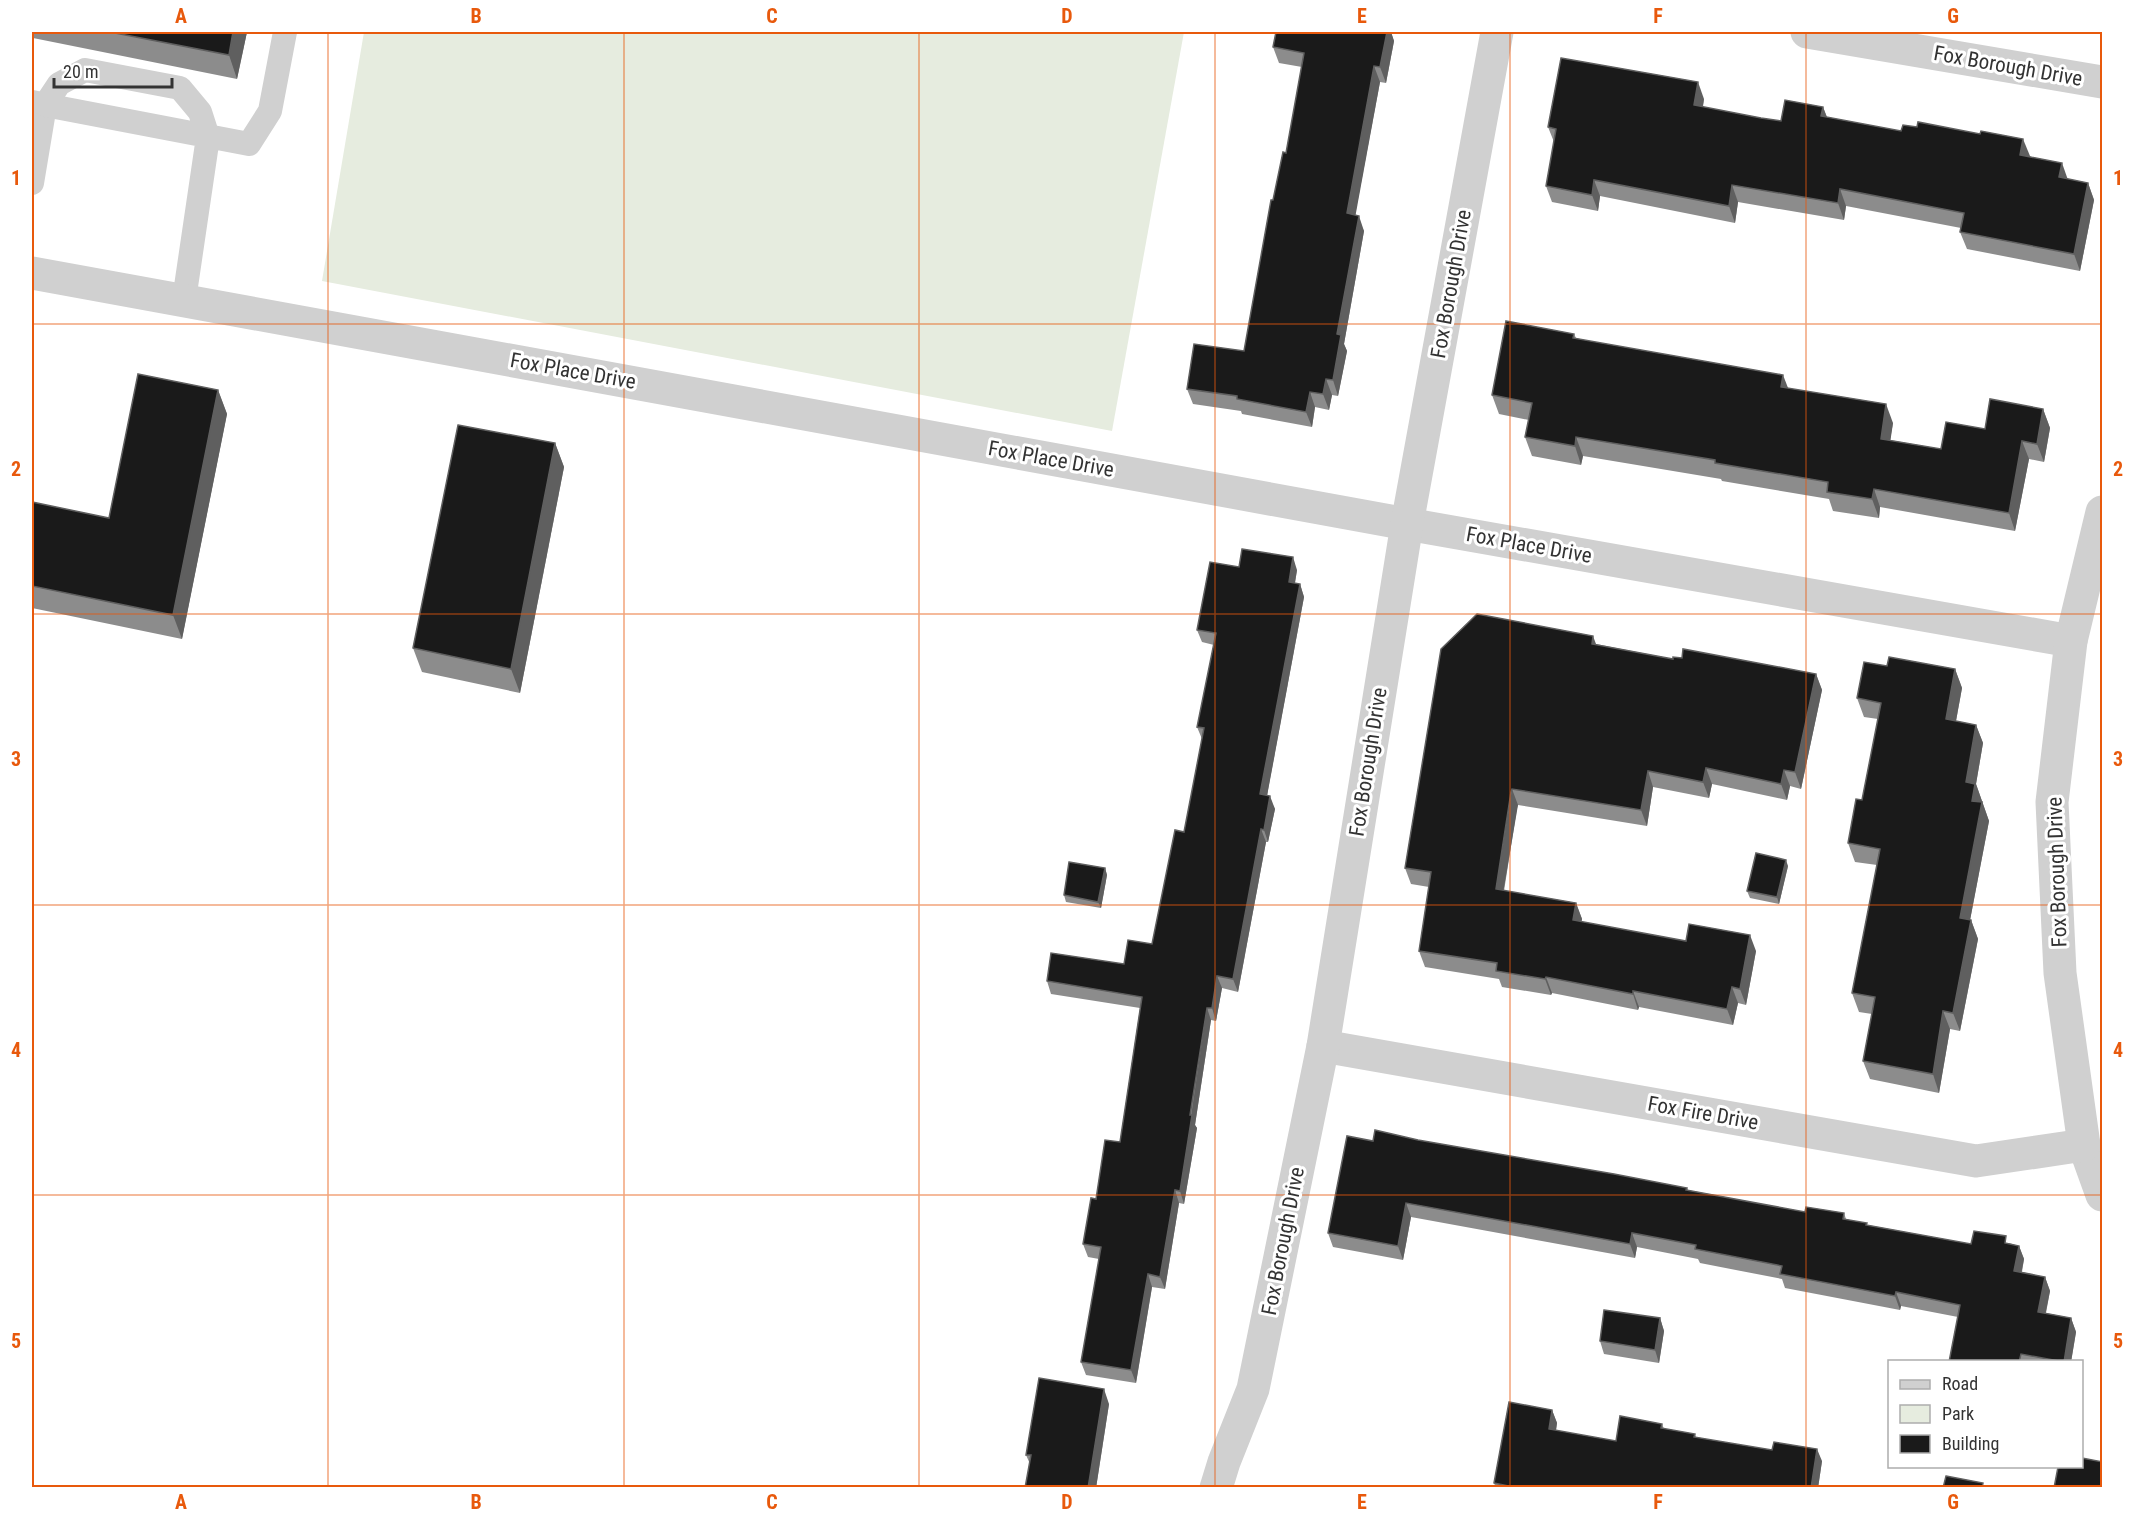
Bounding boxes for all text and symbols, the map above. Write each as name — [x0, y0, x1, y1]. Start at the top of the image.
text: A — [175, 4, 187, 28]
text: B — [470, 4, 482, 28]
text: C — [766, 4, 778, 28]
text: D — [1061, 4, 1073, 28]
text: E — [1357, 4, 1367, 28]
text: F — [1653, 4, 1663, 28]
text: G — [1947, 4, 1959, 28]
street label: Fox Borough Drive — [1932, 41, 2084, 91]
scale bar — [54, 51, 172, 89]
text: 20 m — [63, 61, 98, 82]
text: 1 — [11, 166, 21, 190]
text: 1 — [2113, 166, 2123, 190]
street label: Fox Borough Drive — [1426, 208, 1476, 360]
street label: Fox Place Drive — [508, 348, 638, 394]
street label: Fox Place Drive — [986, 436, 1116, 482]
text: 2 — [11, 457, 21, 481]
text: 2 — [2113, 457, 2123, 481]
street label: Fox Place Drive — [1464, 522, 1594, 568]
street label: Fox Borough Drive — [1344, 686, 1392, 838]
text: 3 — [11, 747, 21, 771]
text: 3 — [2113, 747, 2123, 771]
street label: Fox Borough Drive — [2042, 796, 2072, 948]
text: 4 — [11, 1038, 21, 1062]
text: 4 — [2113, 1038, 2123, 1062]
street label: Fox Fire Drive — [1646, 1091, 1760, 1135]
street label: Fox Borough Drive — [1257, 1165, 1309, 1317]
text: 5 — [11, 1329, 21, 1353]
text: 5 — [2113, 1329, 2123, 1353]
legend — [1888, 1360, 2083, 1468]
text: Road — [1942, 1373, 1978, 1394]
text: Park — [1942, 1403, 1974, 1424]
text: Building — [1942, 1433, 1999, 1454]
text: A — [175, 1490, 187, 1514]
text: B — [470, 1490, 482, 1514]
text: C — [766, 1490, 778, 1514]
text: D — [1061, 1490, 1073, 1514]
text: E — [1357, 1490, 1367, 1514]
text: F — [1653, 1490, 1663, 1514]
text: G — [1947, 1490, 1959, 1514]

